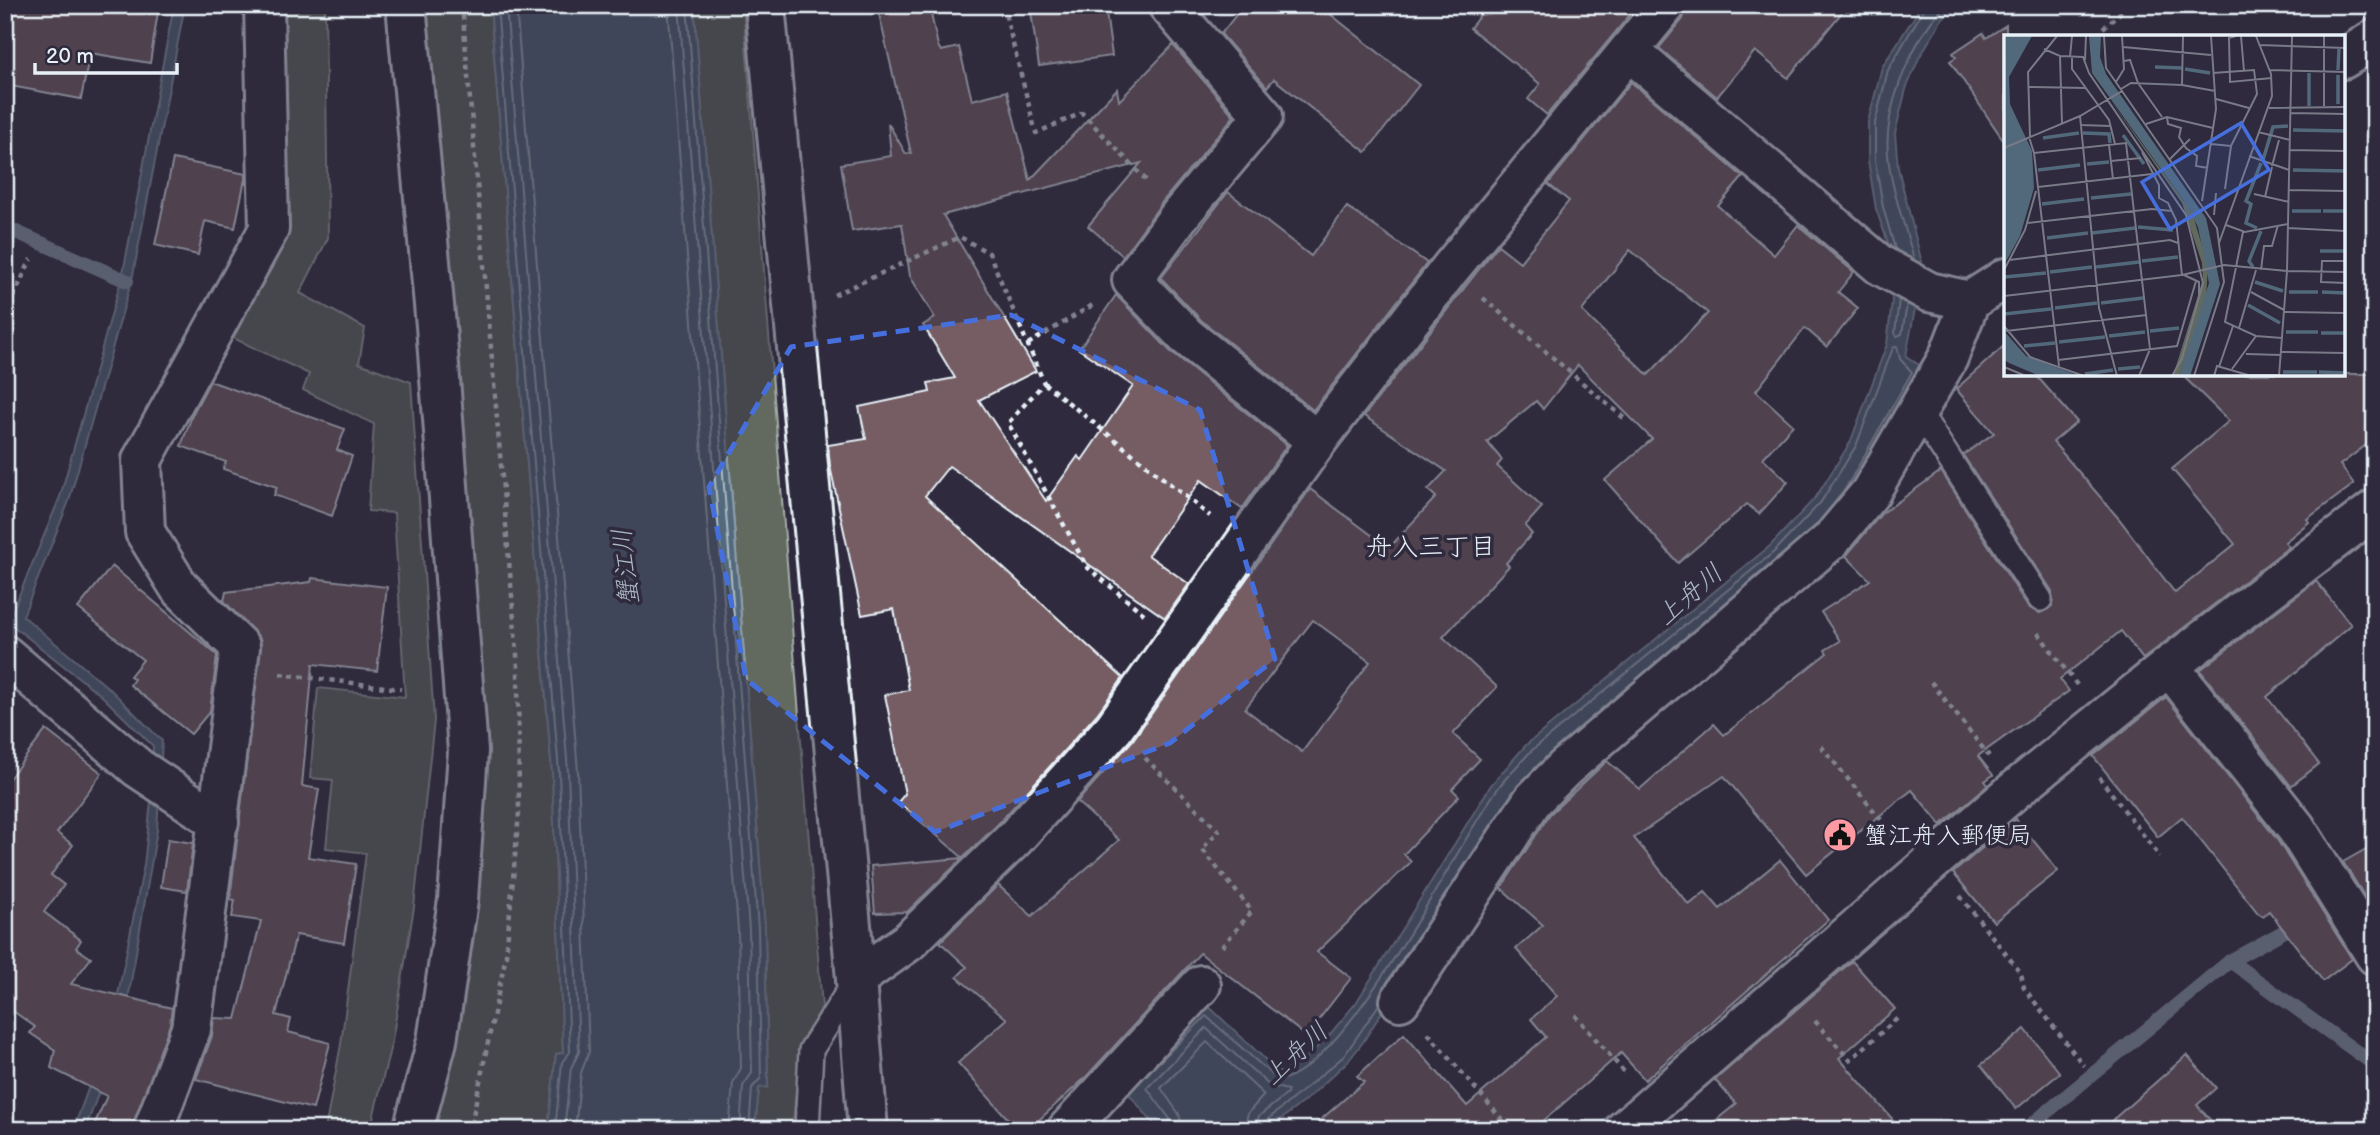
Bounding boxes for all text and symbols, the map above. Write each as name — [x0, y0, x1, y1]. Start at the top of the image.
scale bar — [35, 32, 177, 76]
inset map — [2004, 35, 2345, 376]
text: 20 m — [46, 44, 94, 69]
water label: 蟹江川 — [607, 526, 646, 607]
district label: 舟入三丁目 — [1366, 532, 1496, 563]
water label: 上舟川 — [1650, 558, 1730, 632]
public building icon: 蟹江舟入郵便局 — [1821, 816, 1859, 854]
place label: 蟹江舟入郵便局 — [1864, 821, 2032, 850]
water label: 上舟川 — [1257, 1016, 1335, 1092]

